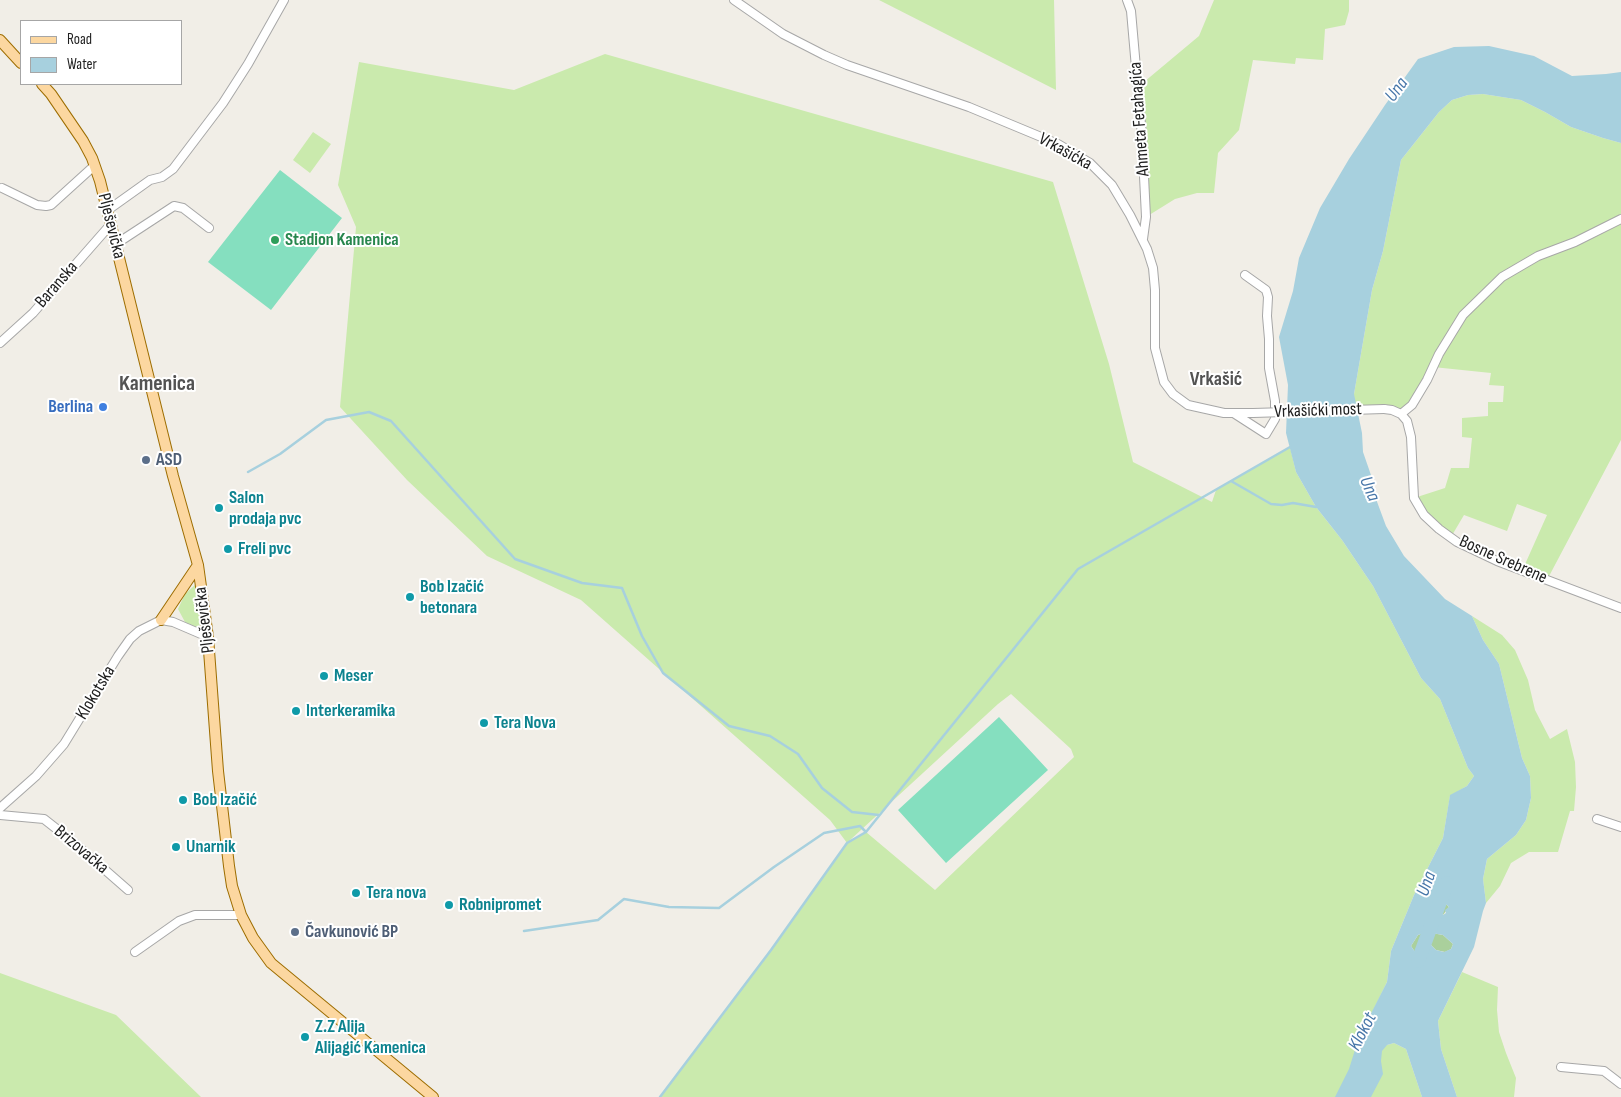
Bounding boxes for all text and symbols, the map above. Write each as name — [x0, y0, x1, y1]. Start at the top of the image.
legend — [20, 20, 182, 85]
text: Road — [67, 30, 92, 49]
text: Water — [67, 55, 97, 74]
street label: Ahmeta Fetahagića — [1125, 61, 1155, 177]
water label: Una — [1380, 73, 1414, 107]
street label: Vrkašićka — [1035, 129, 1095, 175]
street label: Plješevička — [92, 191, 130, 261]
place label: Stadion Kamenica — [285, 229, 399, 251]
marker: Stadion Kamenica — [269, 234, 281, 246]
street label: Baranska — [31, 257, 83, 313]
district label: Vrkašić — [1190, 368, 1242, 392]
district label: Kamenica — [119, 371, 195, 397]
place label: Berlina — [48, 396, 93, 418]
street label: Vrkašićki most — [1274, 399, 1362, 423]
marker: Berlina — [97, 401, 109, 413]
place label: ASD — [156, 449, 182, 471]
marker: ASD — [140, 454, 152, 466]
water label: Una — [1354, 473, 1384, 505]
place label: Salon prodaja pvc — [229, 487, 302, 530]
marker: Salon prodaja pvc — [213, 502, 225, 514]
street label: Bosne Srebrene — [1456, 531, 1550, 589]
place label: Freli pvc — [238, 538, 291, 560]
marker: Freli pvc — [222, 543, 234, 555]
place label: Bob Izačić betonara — [420, 576, 484, 618]
street label: Plješevička — [190, 586, 220, 654]
marker: Bob Izačić betonara — [404, 591, 416, 603]
street label: Klokotska — [72, 662, 120, 724]
place label: Meser — [334, 665, 373, 687]
marker: Meser — [318, 670, 330, 682]
place label: Interkeramika — [306, 700, 395, 722]
marker: Interkeramika — [290, 705, 302, 717]
place label: Tera Nova — [494, 712, 556, 734]
marker: Tera Nova — [478, 717, 490, 729]
place label: Bob Izačić — [193, 789, 257, 811]
marker: Bob Izačić — [177, 794, 189, 806]
street label: Brizovačka — [49, 821, 113, 879]
place label: Unarnik — [186, 836, 236, 858]
marker: Unarnik — [170, 841, 182, 853]
water label: Una — [1412, 868, 1442, 900]
place label: Tera nova — [366, 882, 426, 904]
marker: Tera nova — [350, 887, 362, 899]
place label: Robnipromet — [459, 894, 541, 916]
marker: Robnipromet — [443, 899, 455, 911]
place label: Čavkunović BP — [305, 921, 398, 943]
marker: Čavkunović BP — [289, 926, 301, 938]
water label: Klokot — [1344, 1009, 1382, 1055]
place label: Z.Z Alija Alijagić Kamenica — [315, 1016, 426, 1058]
marker: Z.Z Alija Alijagić Kamenica — [299, 1031, 311, 1043]

